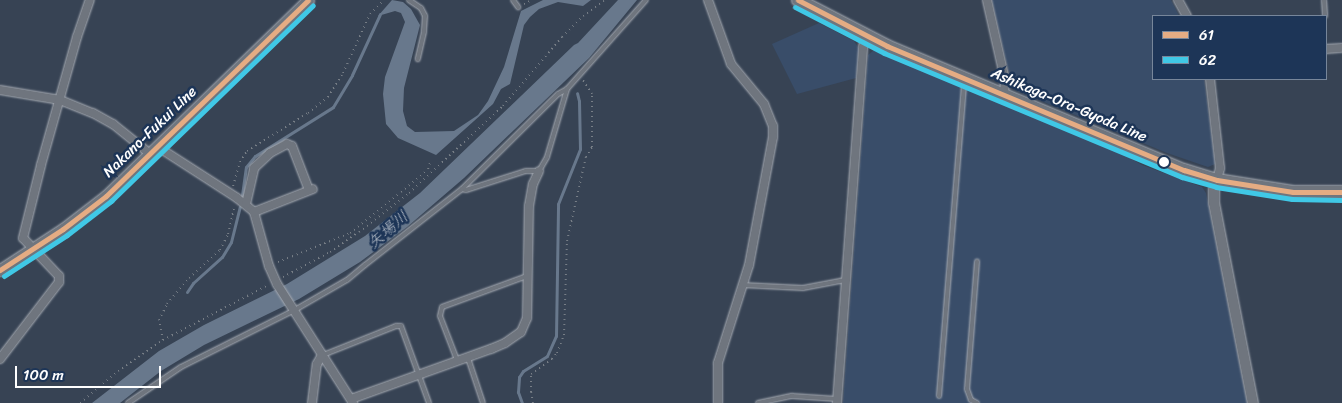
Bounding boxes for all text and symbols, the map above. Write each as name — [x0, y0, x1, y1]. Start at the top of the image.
legend — [1152, 15, 1327, 80]
text: 61 — [1199, 22, 1214, 48]
text: 62 — [1199, 47, 1216, 73]
street label: Ashikaga-Ora-Gyoda Line — [988, 64, 1150, 146]
street label: Nakano-Fukui Line — [100, 83, 200, 181]
unlabelled marker — [1159, 157, 1169, 167]
water label: 矢場川 — [364, 207, 412, 253]
scale bar — [18, 356, 164, 388]
text: 100 m — [23, 362, 64, 388]

